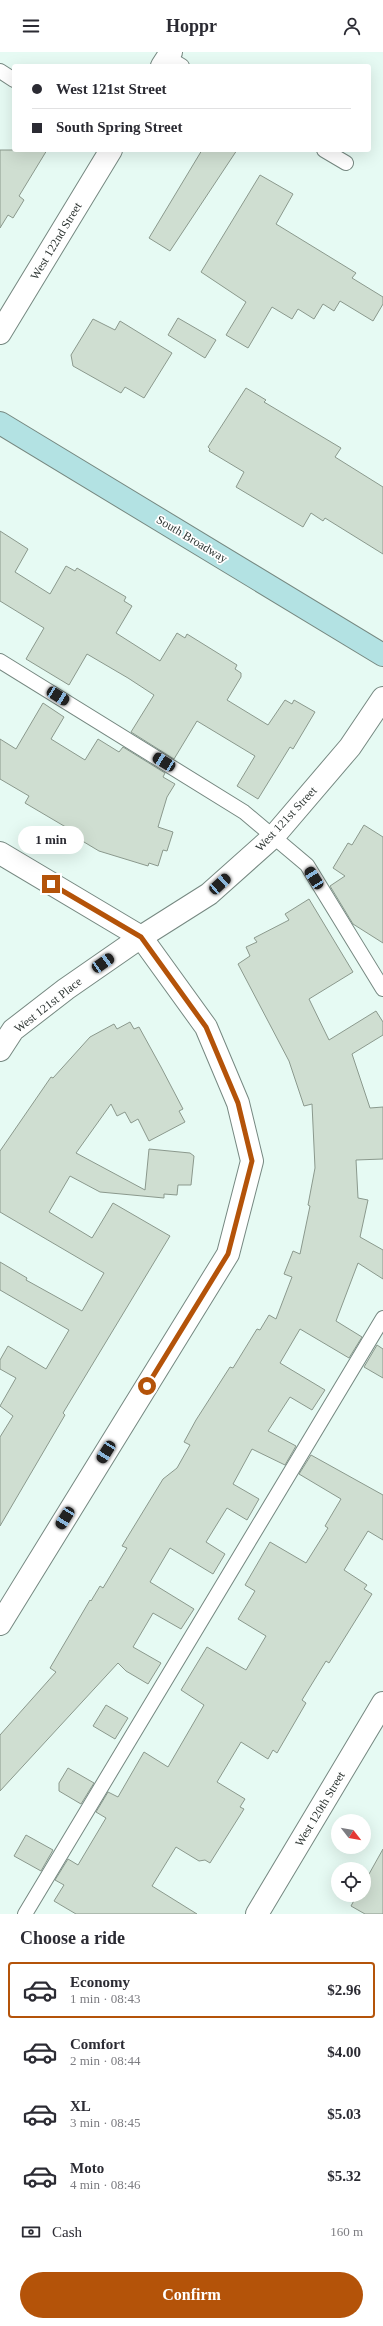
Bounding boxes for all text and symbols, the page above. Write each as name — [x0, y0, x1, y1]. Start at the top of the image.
icon: menu — [20, 15, 42, 37]
icon: person — [341, 15, 363, 37]
text: Hoppr — [166, 16, 217, 36]
text: West 121st Street — [56, 81, 167, 97]
text: South Spring Street — [56, 119, 182, 135]
street label: West 122nd Street — [27, 199, 85, 282]
street label: South Broadway — [154, 512, 230, 566]
car — [45, 685, 71, 707]
car — [151, 751, 177, 773]
street label: West 121st Street — [252, 783, 320, 854]
callout: 1 min — [18, 826, 84, 854]
text: 1 min — [35, 832, 67, 847]
car — [303, 865, 325, 891]
car — [207, 872, 233, 896]
route end — [42, 875, 60, 893]
car — [90, 951, 116, 975]
street label: West 121st Place — [12, 974, 84, 1036]
route start — [138, 1377, 156, 1395]
car — [95, 1439, 117, 1465]
car — [54, 1505, 76, 1531]
street label: West 120th Street — [292, 1768, 348, 1849]
north arrow — [331, 1814, 371, 1854]
map controls — [331, 1814, 371, 1902]
button: locate — [331, 1862, 371, 1902]
text: Choose a ride — [20, 1928, 125, 1948]
icon: car — [22, 1972, 58, 2008]
text: Economy — [70, 1974, 130, 1990]
text: $2.96 — [327, 1982, 361, 1998]
text: 1 min · 08:43 — [70, 1991, 140, 2006]
icon: car — [22, 2034, 58, 2070]
text: Comfort — [70, 2036, 125, 2052]
text: $4.00 — [327, 2044, 361, 2060]
text: 2 min · 08:44 — [70, 2053, 140, 2068]
icon: car — [22, 2096, 58, 2132]
text: XL — [70, 2098, 91, 2114]
text: $5.03 — [327, 2106, 361, 2122]
text: 3 min · 08:45 — [70, 2115, 140, 2130]
icon: car — [22, 2158, 58, 2194]
text: Moto — [70, 2160, 104, 2176]
text: $5.32 — [327, 2168, 361, 2184]
text: 4 min · 08:46 — [70, 2177, 140, 2192]
icon: cash — [20, 2221, 42, 2243]
text: Cash — [52, 2224, 82, 2240]
text: 160 m — [330, 2224, 363, 2239]
button: Confirm — [20, 2272, 363, 2318]

